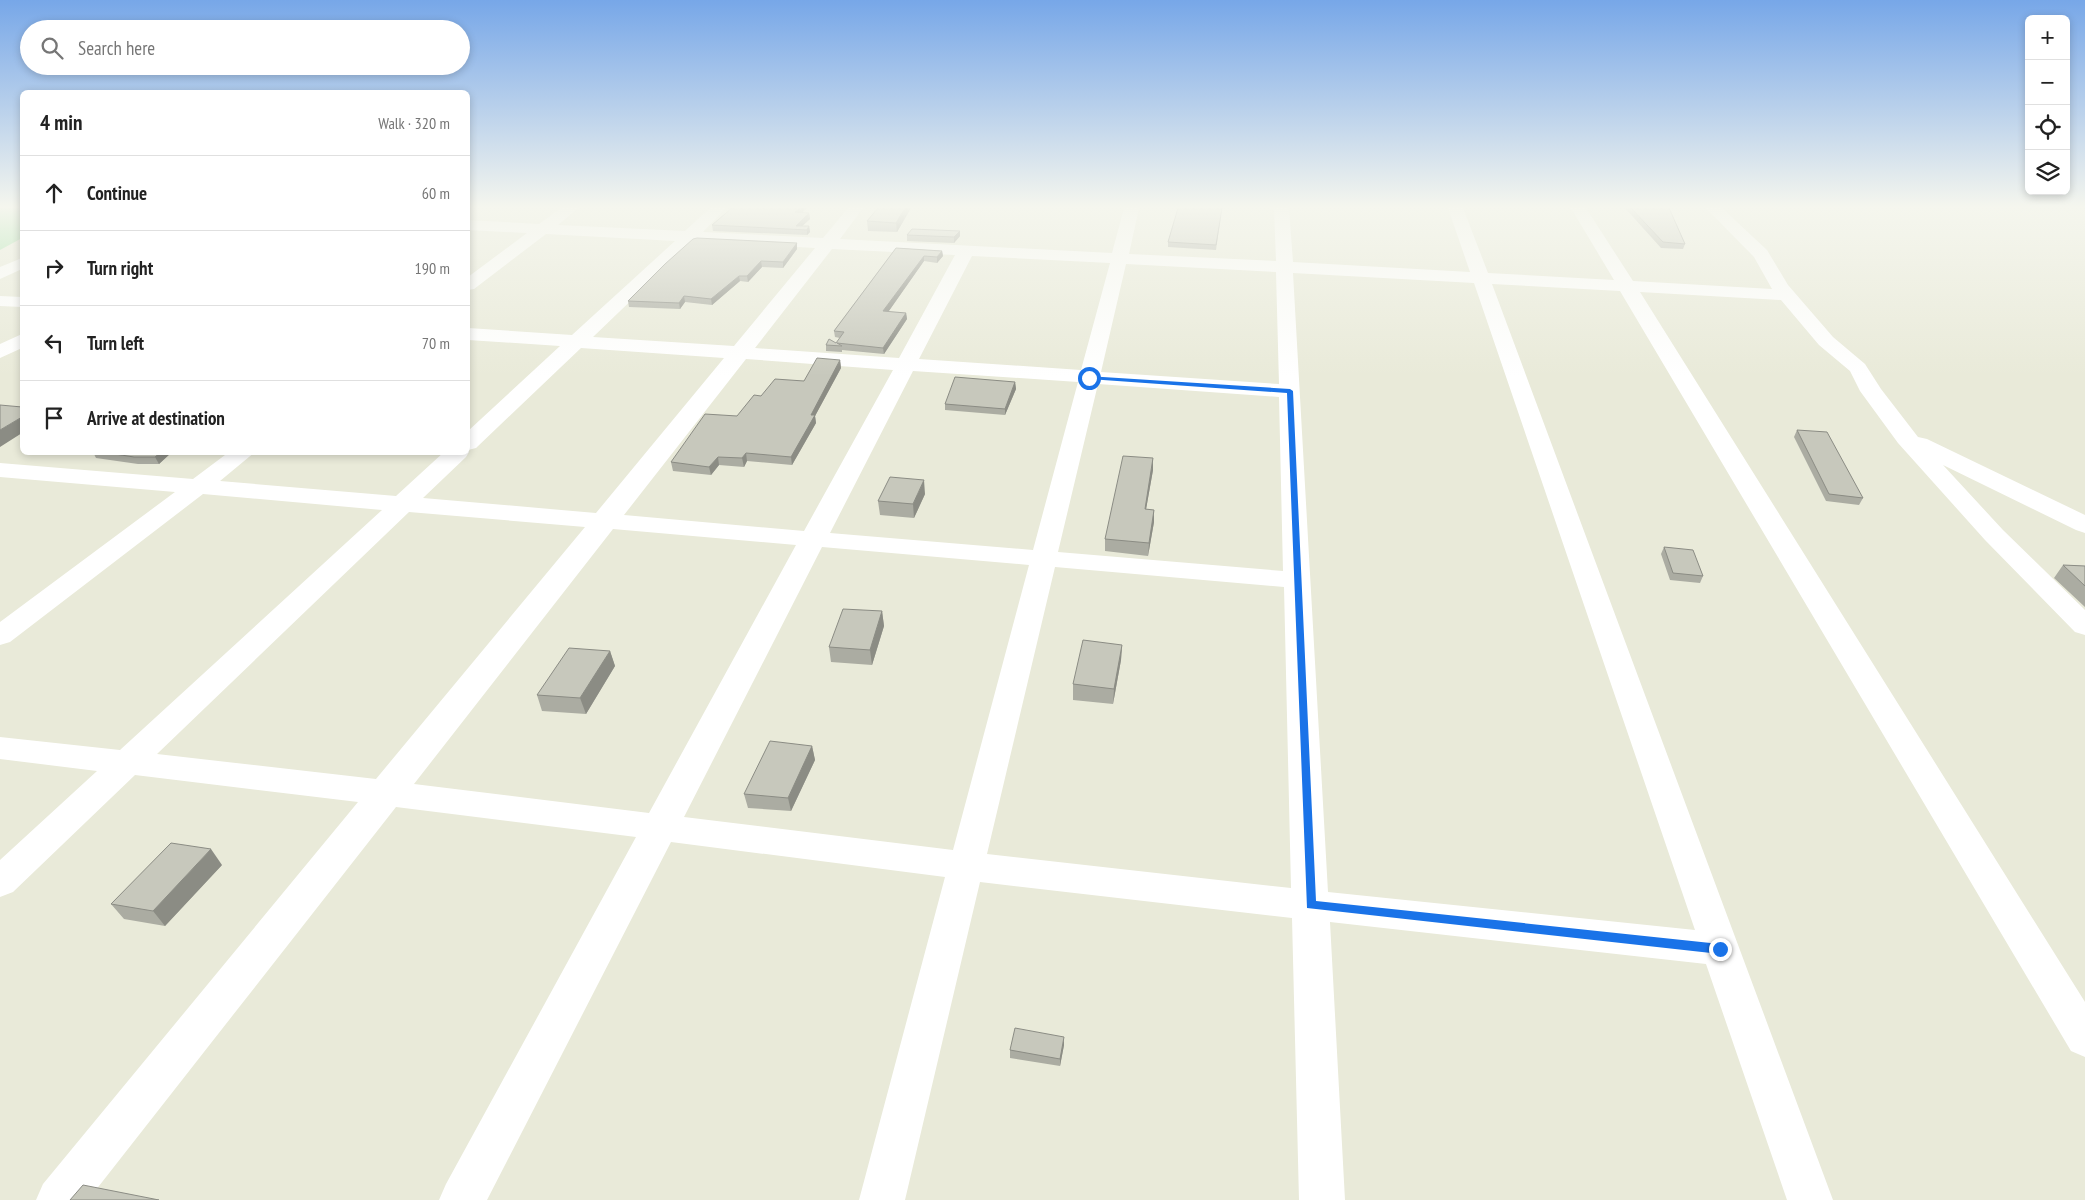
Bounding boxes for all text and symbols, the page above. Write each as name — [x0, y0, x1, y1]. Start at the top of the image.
map controls — [2025, 15, 2070, 195]
button: + — [2025, 15, 2070, 60]
search box — [20, 20, 470, 75]
icon: search — [38, 34, 66, 62]
text: Search here — [78, 36, 155, 60]
button: − — [2025, 60, 2070, 105]
button: locate — [2025, 105, 2070, 150]
text: 4 min — [40, 109, 82, 136]
text: Walk · 320 m — [378, 113, 450, 133]
button: layers — [2025, 150, 2070, 195]
icon: ahead — [40, 179, 68, 207]
text: Continue — [87, 181, 147, 205]
text: 60 m — [422, 183, 450, 203]
icon: right — [40, 254, 68, 282]
text: Turn right — [87, 256, 153, 280]
text: 190 m — [415, 258, 450, 278]
icon: left — [40, 329, 68, 357]
text: Turn left — [87, 331, 144, 355]
text: 70 m — [422, 333, 450, 353]
route start — [1078, 367, 1101, 390]
icon: arrive — [40, 404, 68, 432]
text: Arrive at destination — [87, 406, 225, 430]
route end — [1709, 938, 1732, 961]

